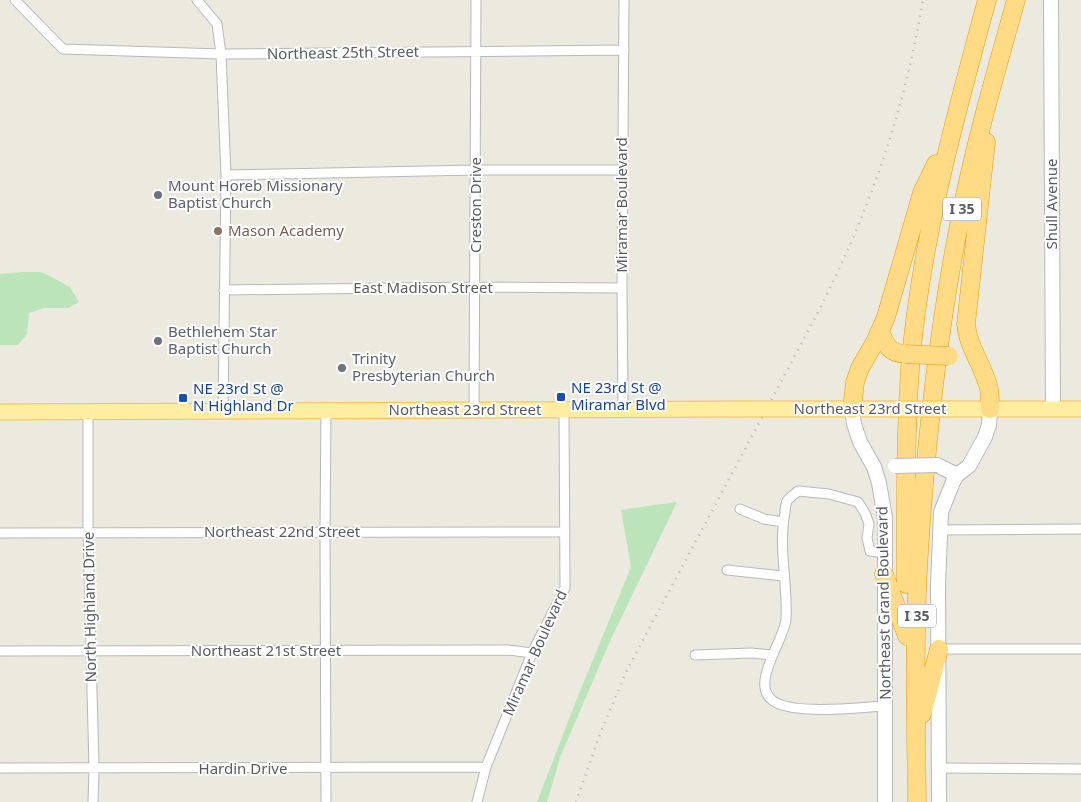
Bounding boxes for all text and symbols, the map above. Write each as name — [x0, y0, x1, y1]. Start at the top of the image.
street label: Northeast 25th Street — [267, 41, 420, 63]
street label: Miramar Boulevard — [611, 137, 631, 273]
street label: Creston Drive — [465, 157, 485, 253]
street label: Shull Avenue — [1041, 158, 1061, 250]
place label: Mount Horeb Missionary Baptist Church — [168, 175, 343, 212]
marker: Mount Horeb Missionary Baptist Church — [152, 189, 164, 201]
road number: I 35 — [943, 198, 981, 220]
place label: Mason Academy — [228, 220, 344, 240]
marker: Mason Academy — [212, 225, 224, 237]
street label: East Madison Street — [353, 277, 493, 297]
place label: Bethlehem Star Baptist Church — [168, 321, 277, 358]
marker: Bethlehem Star Baptist Church — [152, 335, 164, 347]
place label: Trinity Presbyterian Church — [352, 348, 495, 385]
marker: Trinity Presbyterian Church — [336, 362, 348, 374]
place label: NE 23rd St @ Miramar Blvd — [571, 377, 666, 414]
place label: NE 23rd St @ N Highland Dr — [193, 378, 294, 415]
marker: NE 23rd St @ Miramar Blvd — [555, 391, 567, 403]
marker: NE 23rd St @ N Highland Dr — [177, 392, 189, 404]
street label: Northeast 23rd Street — [794, 398, 947, 418]
street label: Northeast 23rd Street — [389, 399, 542, 419]
street label: Northeast Grand Boulevard — [871, 506, 895, 700]
street label: Northeast 22nd Street — [204, 521, 361, 541]
street label: North Highland Drive — [78, 532, 100, 682]
street label: Miramar Boulevard — [497, 587, 571, 719]
road number: I 35 — [898, 604, 936, 628]
street label: Northeast 21st Street — [191, 640, 342, 660]
street label: Hardin Drive — [199, 758, 287, 778]

